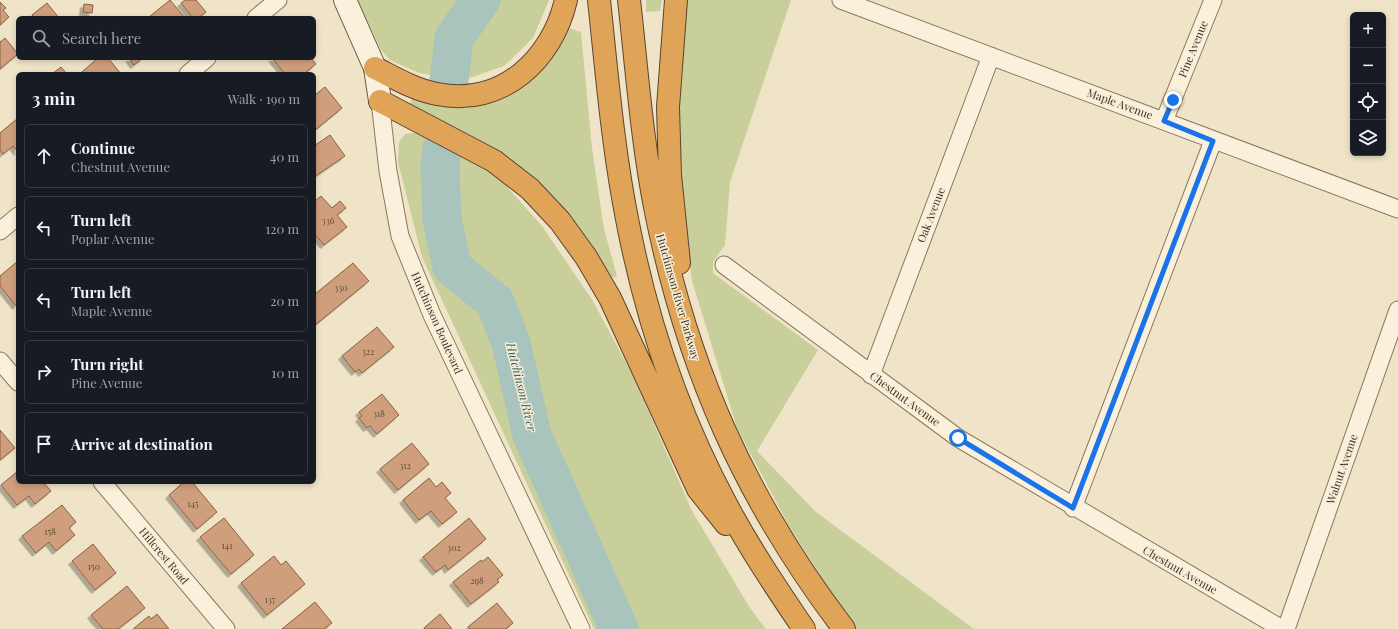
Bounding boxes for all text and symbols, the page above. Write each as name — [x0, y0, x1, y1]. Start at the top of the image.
map controls — [1350, 12, 1386, 156]
button: + — [1350, 12, 1386, 48]
search box — [16, 16, 316, 60]
street label: Pine Avenue — [1174, 18, 1211, 80]
icon: search — [30, 27, 52, 49]
text: Search here — [62, 28, 141, 48]
button: − — [1350, 48, 1386, 84]
button: locate — [1350, 84, 1386, 120]
street label: Maple Avenue — [1085, 85, 1155, 122]
text: 3 min — [32, 87, 75, 109]
text: Walk · 190 m — [228, 90, 300, 107]
route end — [1164, 91, 1182, 109]
button: layers — [1350, 120, 1386, 156]
text: Continue — [71, 138, 135, 158]
icon: ahead — [33, 145, 55, 167]
text: 40 m — [270, 148, 299, 165]
text: Chestnut Avenue — [71, 158, 170, 175]
street label: Oak Avenue — [913, 185, 948, 245]
text: Turn left — [71, 210, 132, 230]
house number: 336 — [322, 214, 335, 226]
icon: left — [33, 217, 55, 239]
text: 120 m — [265, 220, 299, 237]
text: Poplar Avenue — [71, 230, 155, 247]
street label: Hutchinson River Parkway — [653, 232, 704, 362]
street label: Hutchinson Boulevard — [408, 269, 467, 377]
house number: 330 — [334, 281, 348, 293]
text: Turn left — [71, 282, 132, 302]
icon: left — [33, 289, 55, 311]
text: 20 m — [270, 292, 299, 309]
text: Maple Avenue — [71, 302, 152, 319]
water label: Hutchinson River — [503, 340, 541, 434]
house number: 322 — [362, 345, 374, 357]
text: Turn right — [71, 354, 144, 374]
icon: right — [33, 361, 55, 383]
text: 10 m — [272, 364, 299, 381]
street label: Chestnut Avenue — [867, 368, 944, 430]
text: Pine Avenue — [71, 374, 142, 391]
house number: 318 — [373, 407, 385, 419]
route start — [949, 429, 967, 447]
street label: Walnut Avenue — [1322, 431, 1361, 507]
icon: arrive — [33, 433, 55, 455]
text: Arrive at destination — [71, 434, 213, 454]
house number: 312 — [399, 459, 411, 471]
house number: 145 — [187, 497, 199, 509]
street label: Hillcrest Road — [136, 524, 193, 588]
house number: 158 — [44, 525, 56, 537]
house number: 141 — [221, 539, 233, 551]
house number: 302 — [447, 541, 461, 553]
street label: Chestnut Avenue — [1140, 542, 1221, 597]
house number: 150 — [88, 560, 100, 572]
house number: 298 — [470, 574, 484, 586]
house number: 137 — [265, 593, 276, 605]

